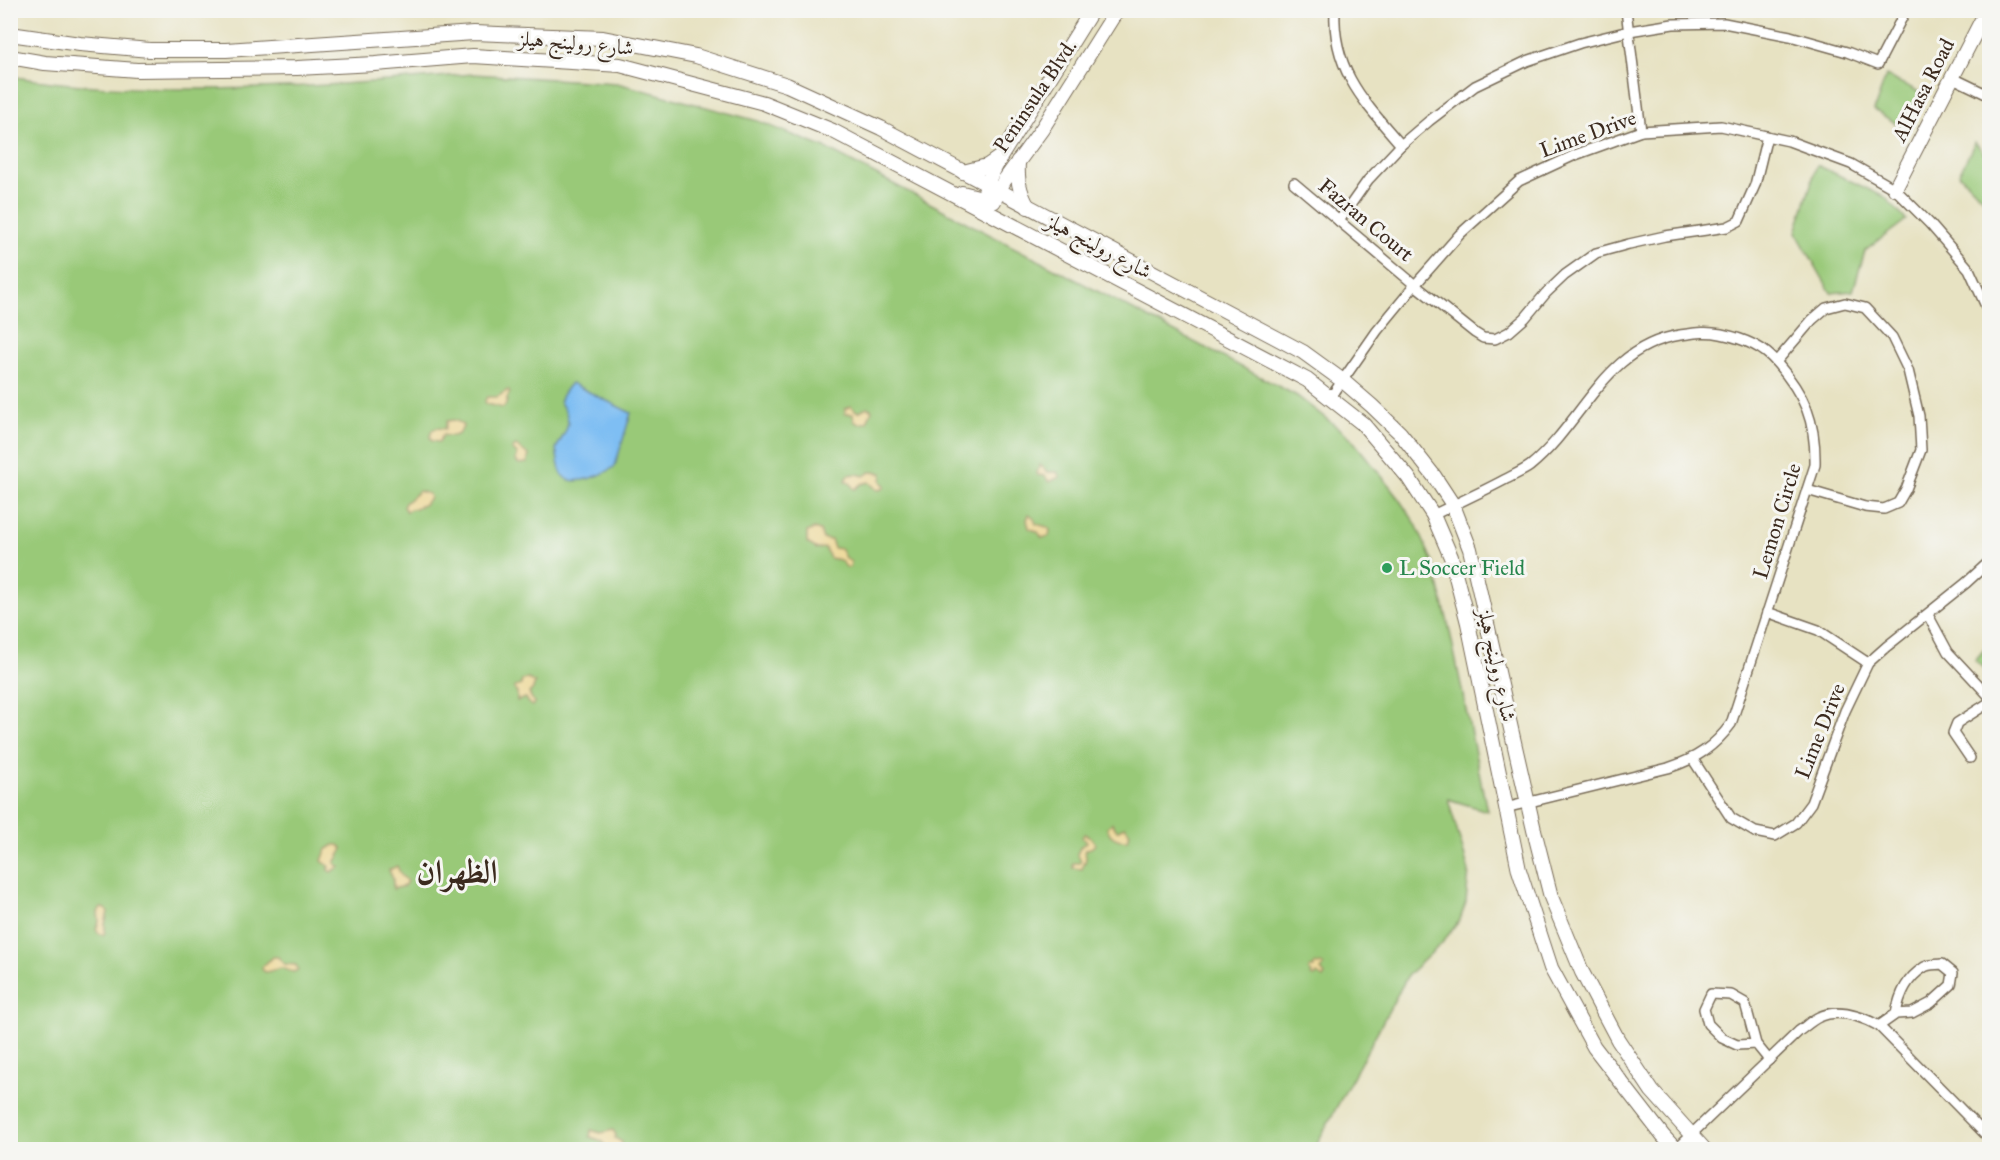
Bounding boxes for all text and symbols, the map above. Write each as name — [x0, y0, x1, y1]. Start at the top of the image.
street label: شارع رولينج هيلز — [515, 25, 635, 67]
street label: AlHasa Road — [1885, 34, 1960, 147]
street label: Peninsula Blvd. — [988, 35, 1082, 157]
street label: Lime Drive — [1536, 104, 1640, 163]
street label: Fazran Court — [1313, 173, 1419, 268]
street label: شارع رولينج هيلز — [1037, 206, 1156, 290]
street label: Lemon Circle — [1747, 460, 1807, 582]
place label: L Soccer Field — [1399, 555, 1526, 581]
marker: L Soccer Field — [1380, 561, 1394, 575]
street label: شارع رولينج هيلز — [1466, 604, 1522, 725]
street label: Lime Drive — [1789, 679, 1851, 783]
district label: الظهران — [416, 852, 498, 893]

